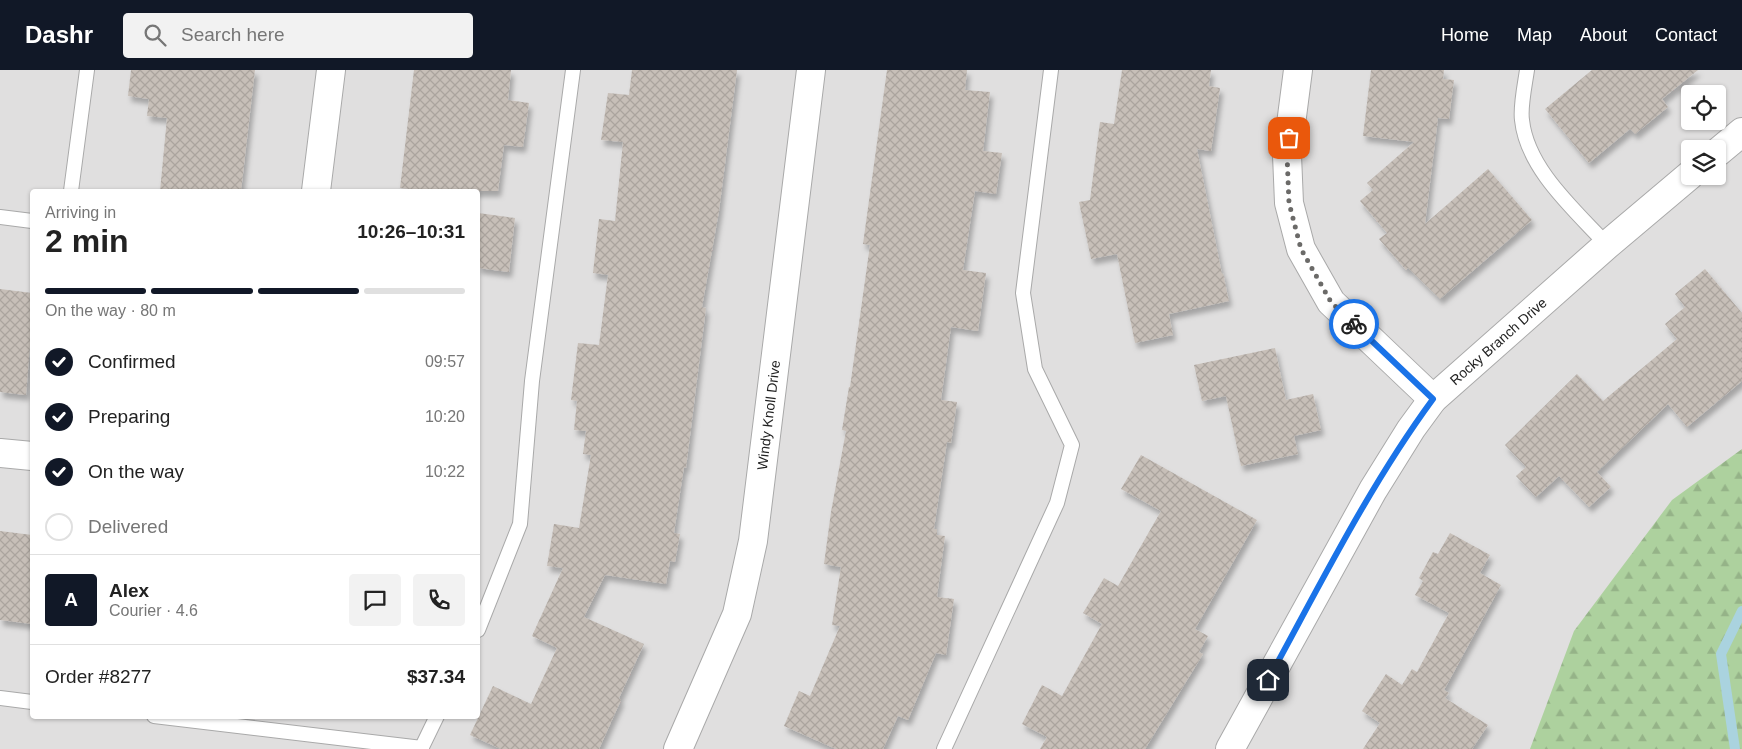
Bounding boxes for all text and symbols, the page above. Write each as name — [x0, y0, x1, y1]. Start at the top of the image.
search box — [123, 13, 473, 58]
text: Dashr — [25, 21, 93, 48]
icon: search — [141, 21, 169, 49]
text: Search here — [181, 24, 285, 45]
text: Home — [1441, 25, 1489, 45]
text: Map — [1517, 25, 1552, 45]
text: About — [1580, 25, 1627, 45]
text: Contact — [1655, 25, 1717, 45]
map controls — [1681, 85, 1726, 185]
button: locate — [1681, 85, 1726, 130]
pin — [1268, 117, 1310, 159]
icon: bag — [1275, 124, 1303, 152]
button: layers — [1681, 140, 1726, 185]
text: Arriving in — [45, 204, 116, 221]
text: 10:26–10:31 — [357, 221, 465, 242]
text: 2 min — [45, 223, 129, 259]
street label: Rocky Branch Drive — [1447, 294, 1550, 388]
courier — [1329, 299, 1379, 349]
text: On the way · 80 m — [45, 302, 176, 319]
icon: bike — [1340, 310, 1368, 338]
icon: check — [45, 348, 73, 376]
text: Confirmed — [88, 351, 176, 372]
text: 09:57 — [425, 353, 465, 370]
street label: Windy Knoll Drive — [754, 359, 783, 471]
icon: check — [45, 403, 73, 431]
text: Preparing — [88, 406, 170, 427]
text: 10:20 — [425, 408, 465, 425]
icon: check — [45, 458, 73, 486]
text: On the way — [88, 461, 184, 482]
text: 10:22 — [425, 463, 465, 480]
text: Delivered — [88, 516, 168, 537]
button: chat — [349, 574, 401, 626]
button: phone — [413, 574, 465, 626]
text: Alex — [109, 580, 149, 601]
text: A — [64, 589, 78, 610]
text: Courier · 4.6 — [109, 602, 198, 619]
pin — [1247, 659, 1289, 701]
text: Order #8277 — [45, 666, 152, 687]
text: $37.34 — [407, 666, 465, 687]
icon: home — [1254, 666, 1282, 694]

